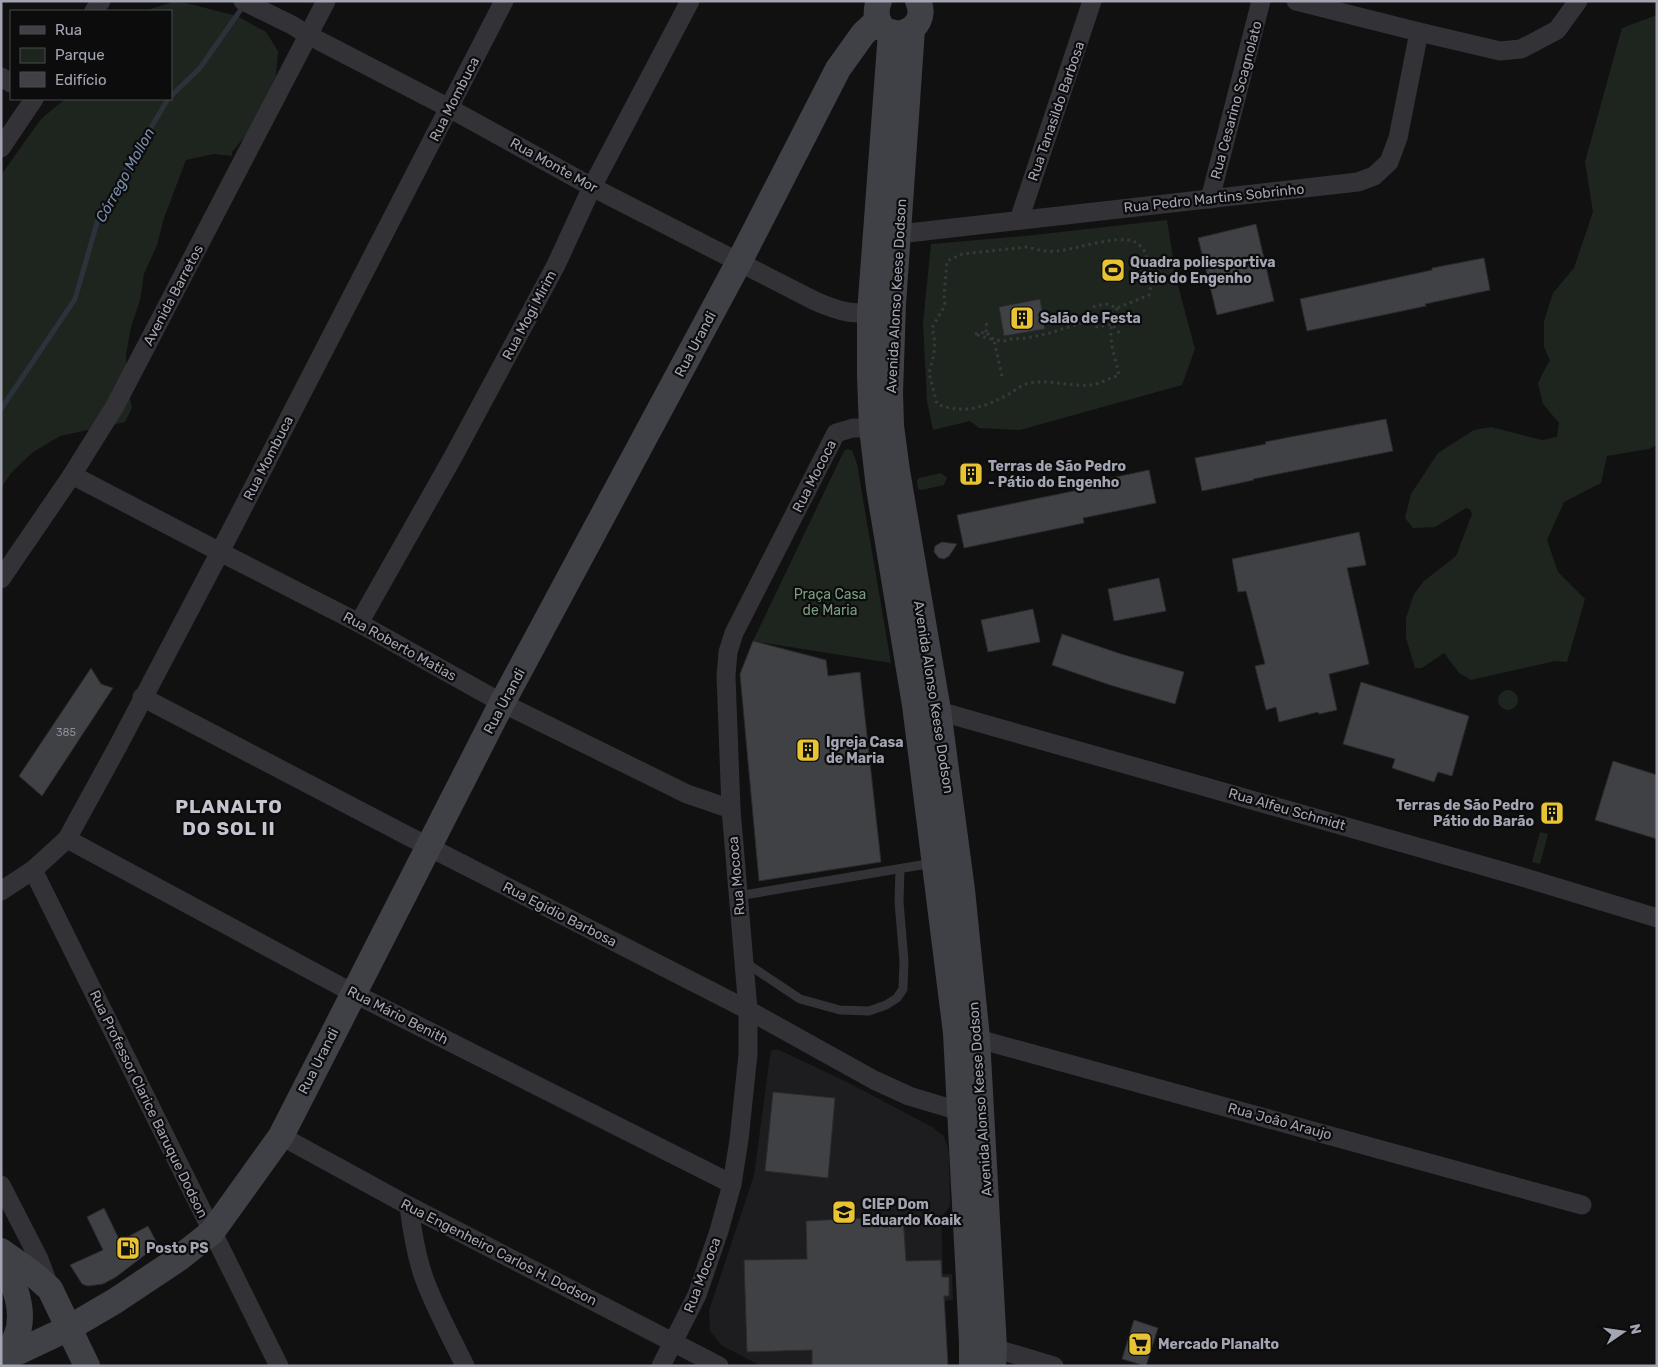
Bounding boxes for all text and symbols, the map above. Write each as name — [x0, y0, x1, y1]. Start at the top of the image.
legend — [10, 10, 172, 100]
street label: Rua Cesarino Scagnolato — [1207, 19, 1266, 181]
text: Rua — [55, 21, 82, 39]
street label: Rua Tanasildo Barbosa — [1025, 39, 1088, 183]
text: Parque — [55, 46, 105, 64]
street label: Rua Mombuca — [426, 54, 483, 144]
text: Edifício — [55, 71, 107, 89]
water label: Córrego Mollon — [92, 125, 158, 225]
street label: Rua Monte Mor — [507, 134, 601, 197]
street label: Rua Pedro Martins Sobrinho — [1123, 181, 1305, 216]
street label: Avenida Alonso Keese Dodson — [883, 198, 910, 394]
street label: Avenida Barretos — [140, 242, 207, 349]
place label: Quadra poliesportiva Pátio do Engenho — [1130, 254, 1276, 287]
sports icon: Quadra poliesportiva Pátio do Engenho — [1100, 257, 1126, 283]
street label: Rua Mogi Mirim — [499, 268, 560, 363]
building icon: Salão de Festa — [1009, 305, 1035, 331]
street label: Rua Urandi — [671, 309, 720, 380]
place label: Salão de Festa — [1040, 310, 1141, 327]
street label: Rua Mombuca — [240, 413, 297, 503]
street label: Rua Mococa — [789, 437, 840, 515]
place label: Terras de São Pedro - Pátio do Engenho — [988, 458, 1126, 491]
building icon: Terras de São Pedro - Pátio do Engenho — [958, 461, 984, 487]
park label: Praça Casa de Maria — [794, 586, 866, 619]
street label: Avenida Alonso Keese Dodson — [910, 599, 957, 795]
street label: Rua Roberto Matias — [340, 608, 459, 685]
street label: Rua Urandi — [480, 666, 529, 737]
house number: 385 — [56, 726, 77, 739]
place label: Igreja Casa de Maria — [826, 734, 904, 767]
building icon: Igreja Casa de Maria — [795, 737, 821, 763]
street label: Rua Alfeu Schmidt — [1226, 785, 1348, 834]
district label: PLANALTO DO SOL II — [175, 795, 283, 840]
place label: Terras de São Pedro Pátio do Barão — [1396, 797, 1534, 830]
building icon: Terras de São Pedro Pátio do Barão — [1539, 800, 1565, 826]
street label: Rua Mococa — [725, 836, 748, 916]
street label: Rua Egidio Barbosa — [500, 878, 620, 951]
street label: Rua Mário Benith — [345, 983, 451, 1048]
street label: Rua Professor Clarice Baruque Dodson — [86, 988, 211, 1221]
street label: Avenida Alonso Keese Dodson — [965, 1001, 996, 1197]
street label: Rua Urandi — [295, 1025, 342, 1097]
street label: Rua João Araujo — [1226, 1099, 1334, 1144]
street label: Rua Engenheiro Carlos H. Dodson — [398, 1195, 600, 1309]
place label: CIEP Dom Eduardo Koaik — [862, 1196, 962, 1229]
school or university icon: CIEP Dom Eduardo Koaik — [831, 1199, 857, 1225]
fuel station icon: Posto PS — [115, 1235, 141, 1261]
street label: Rua Mococa — [680, 1235, 725, 1315]
place label: Posto PS — [146, 1240, 208, 1257]
north arrow — [1598, 1307, 1648, 1357]
text: N — [1626, 1322, 1645, 1336]
supermarket icon: Mercado Planalto — [1127, 1331, 1153, 1357]
place label: Mercado Planalto — [1158, 1336, 1279, 1353]

